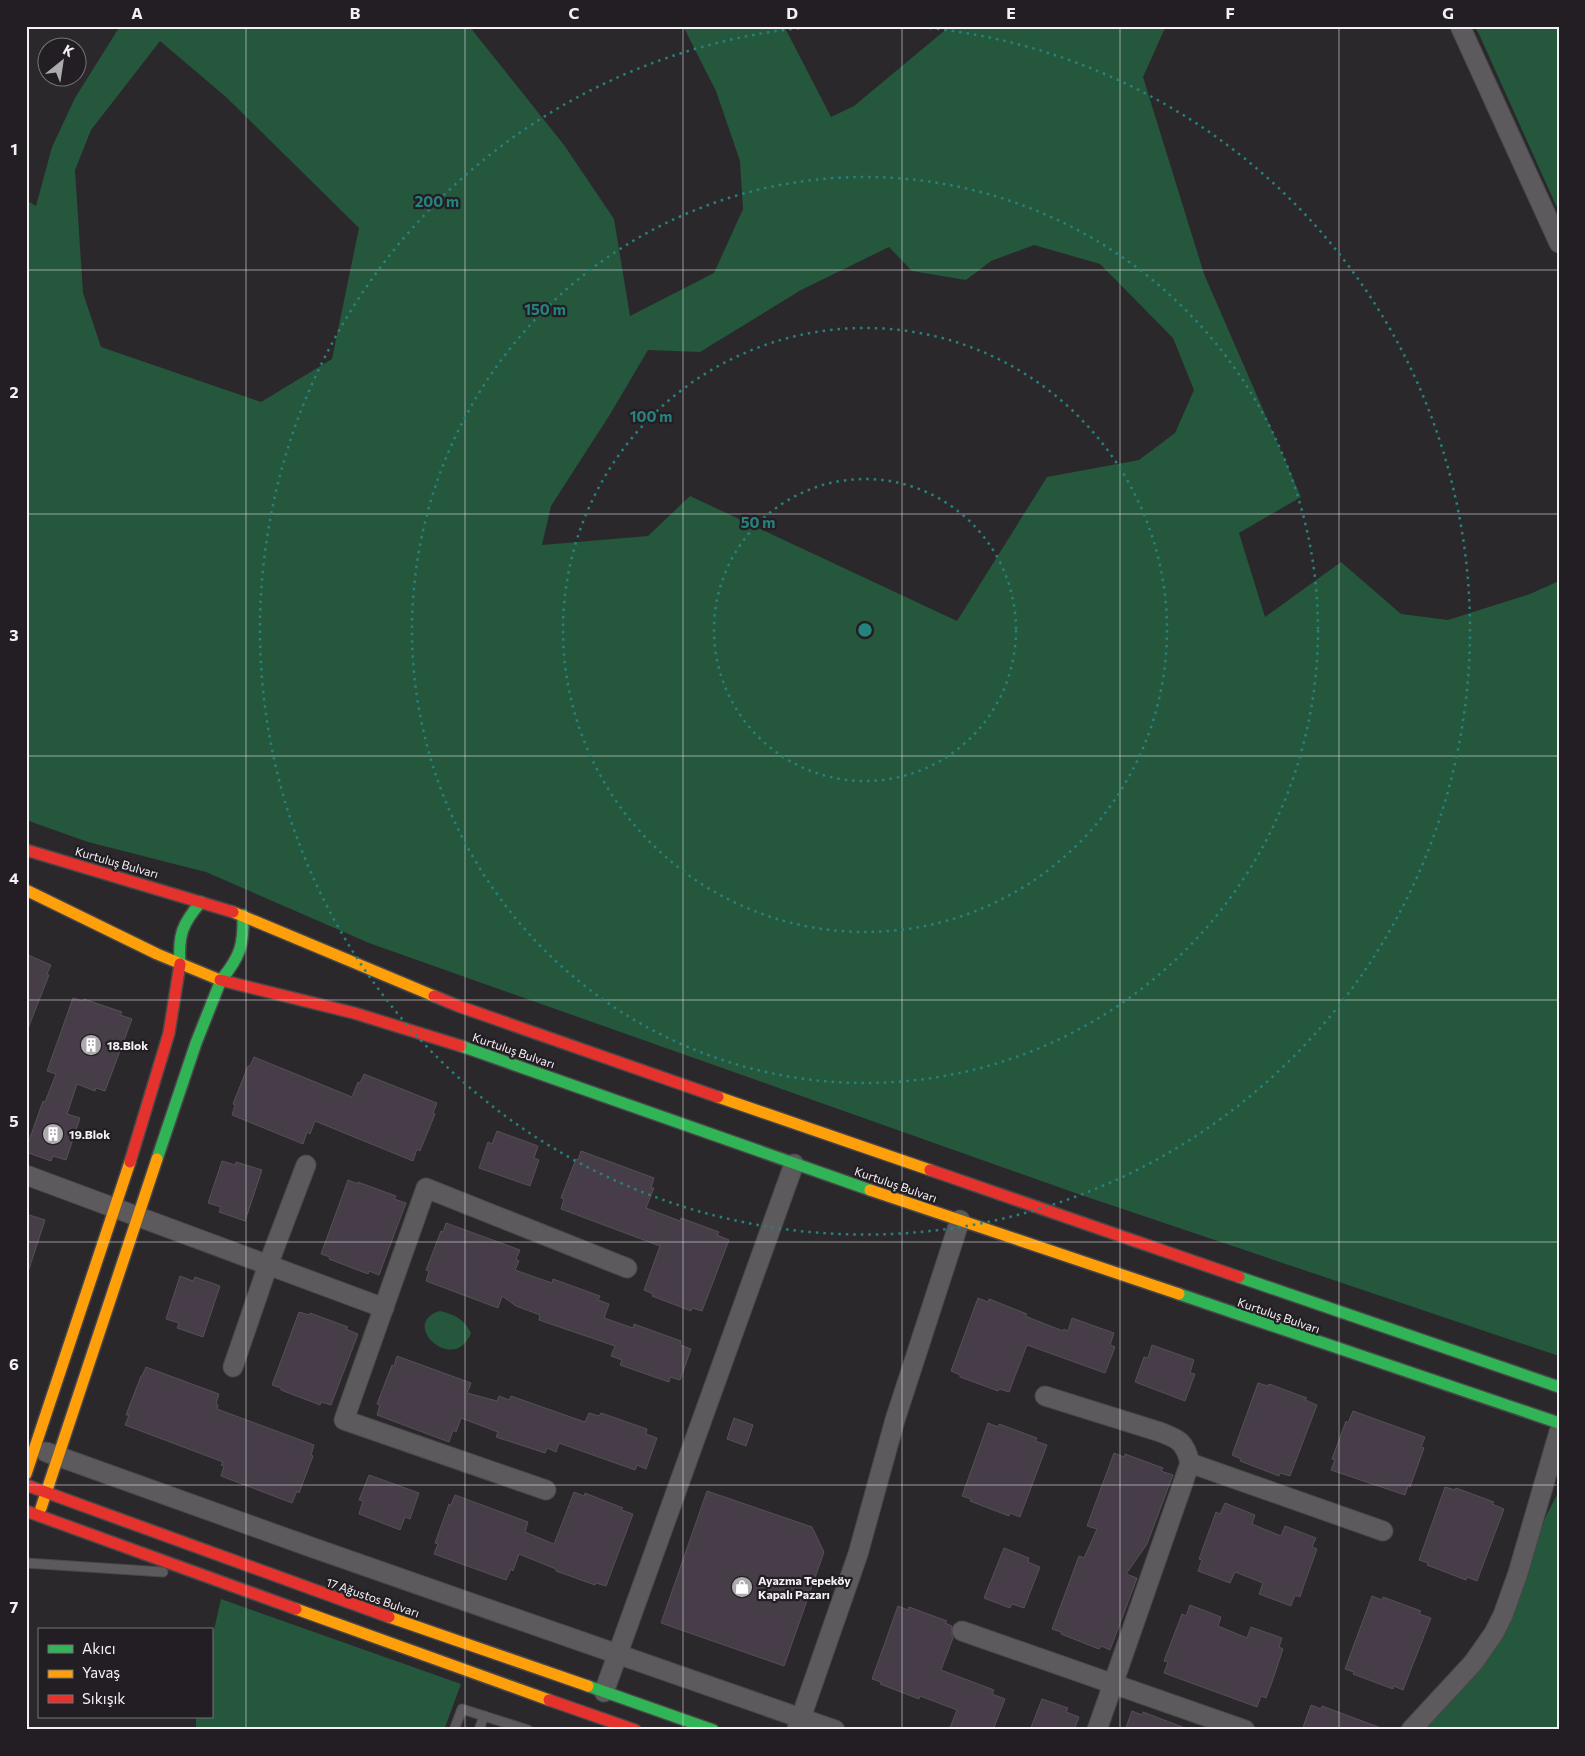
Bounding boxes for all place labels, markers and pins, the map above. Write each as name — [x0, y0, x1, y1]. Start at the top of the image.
centre of rings — [856, 621, 874, 639]
building icon: 18.Blok — [79, 1033, 103, 1057]
place label: 18.Blok — [107, 1038, 148, 1052]
building icon: 19.Blok — [41, 1122, 65, 1146]
place label: 19.Blok — [69, 1127, 110, 1141]
place label: Ayazma Tepeköy Kapalı Pazarı — [758, 1573, 851, 1601]
shop icon: Ayazma Tepeköy Kapalı Pazarı — [730, 1575, 754, 1599]

